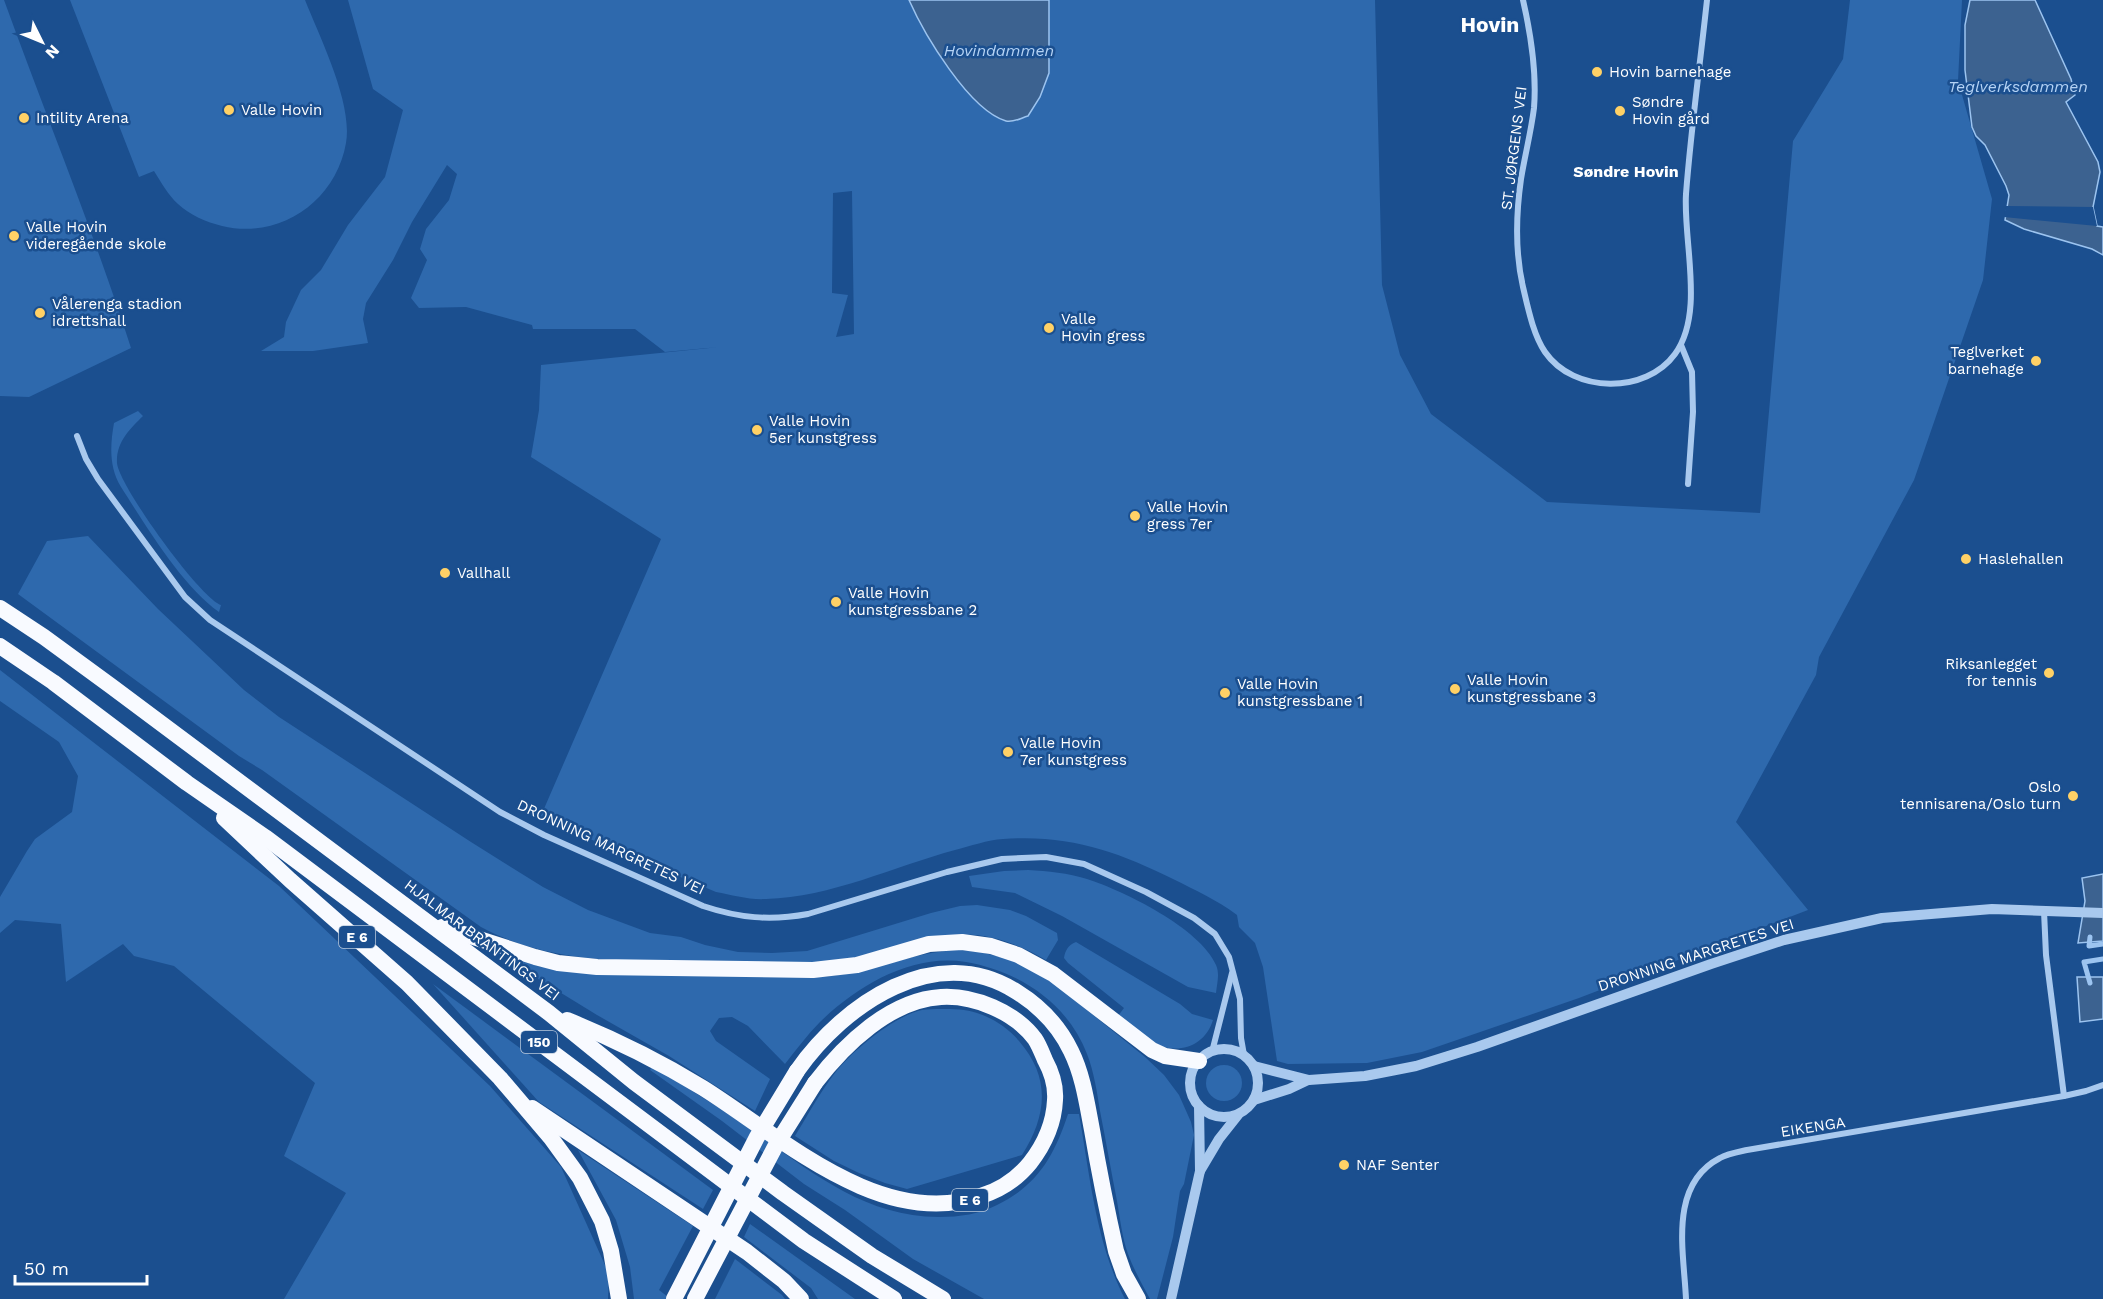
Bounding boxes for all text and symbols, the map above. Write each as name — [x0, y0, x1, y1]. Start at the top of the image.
north arrow — [12, 12, 72, 72]
district label: Hovin — [1461, 12, 1519, 37]
text: N — [42, 41, 64, 63]
water label: Hovindammen — [944, 41, 1054, 60]
place label: Hovin barnehage — [1609, 63, 1731, 81]
marker: Hovin barnehage — [1590, 65, 1604, 79]
water label: Teglverksdammen — [1948, 77, 2088, 96]
street label: ST. JØRGENS VEI — [1497, 85, 1531, 211]
place label: Søndre Hovin gård — [1632, 93, 1710, 128]
place label: Valle Hovin — [241, 101, 322, 119]
marker: Valle Hovin — [222, 103, 236, 117]
marker: Søndre Hovin gård — [1613, 104, 1627, 118]
place label: Intility Arena — [36, 109, 129, 127]
marker: Intility Arena — [17, 111, 31, 125]
district label: Søndre Hovin — [1573, 162, 1679, 181]
place label: Valle Hovin videregående skole — [26, 218, 166, 253]
marker: Valle Hovin videregående skole — [7, 229, 21, 243]
place label: Vålerenga stadion idrettshall — [52, 295, 182, 330]
marker: Vålerenga stadion idrettshall — [33, 306, 47, 320]
place label: Valle Hovin gress — [1061, 310, 1146, 345]
marker: Valle Hovin gress — [1042, 321, 1056, 335]
place label: Teglverket barnehage — [1948, 343, 2025, 378]
marker: Teglverket barnehage — [2029, 354, 2043, 368]
place label: Valle Hovin 5er kunstgress — [769, 412, 877, 447]
marker: Valle Hovin 5er kunstgress — [750, 423, 764, 437]
place label: Valle Hovin gress 7er — [1147, 498, 1228, 533]
marker: Valle Hovin gress 7er — [1128, 509, 1142, 523]
place label: Haslehallen — [1978, 550, 2063, 568]
marker: Haslehallen — [1959, 552, 1973, 566]
place label: Vallhall — [457, 564, 511, 582]
marker: Vallhall — [438, 566, 452, 580]
place label: Valle Hovin kunstgressbane 2 — [848, 584, 977, 619]
marker: Valle Hovin kunstgressbane 2 — [829, 595, 843, 609]
place label: Riksanlegget for tennis — [1945, 655, 2038, 690]
marker: Riksanlegget for tennis — [2042, 666, 2056, 680]
place label: Valle Hovin kunstgressbane 3 — [1467, 671, 1596, 706]
place label: Valle Hovin kunstgressbane 1 — [1237, 675, 1363, 710]
marker: Valle Hovin kunstgressbane 3 — [1448, 682, 1462, 696]
marker: Valle Hovin kunstgressbane 1 — [1218, 686, 1232, 700]
place label: Valle Hovin 7er kunstgress — [1020, 734, 1127, 769]
marker: Valle Hovin 7er kunstgress — [1001, 745, 1015, 759]
place label: Oslo tennisarena/Oslo turn — [1900, 778, 2061, 813]
marker: Oslo tennisarena/Oslo turn — [2066, 789, 2080, 803]
street label: DRONNING MARGRETES VEI — [514, 796, 708, 898]
street label: HJALMAR BRANTINGS VEI — [401, 876, 563, 1004]
street label: DRONNING MARGRETES VEI — [1596, 915, 1796, 995]
road number: E 6 — [339, 926, 375, 948]
road number: 150 — [521, 1031, 557, 1053]
street label: EIKENGA — [1779, 1113, 1847, 1141]
place label: NAF Senter — [1356, 1156, 1439, 1174]
marker: NAF Senter — [1337, 1158, 1351, 1172]
road number: E 6 — [952, 1189, 988, 1211]
scale bar — [15, 1248, 147, 1286]
text: 50 m — [24, 1258, 69, 1279]

